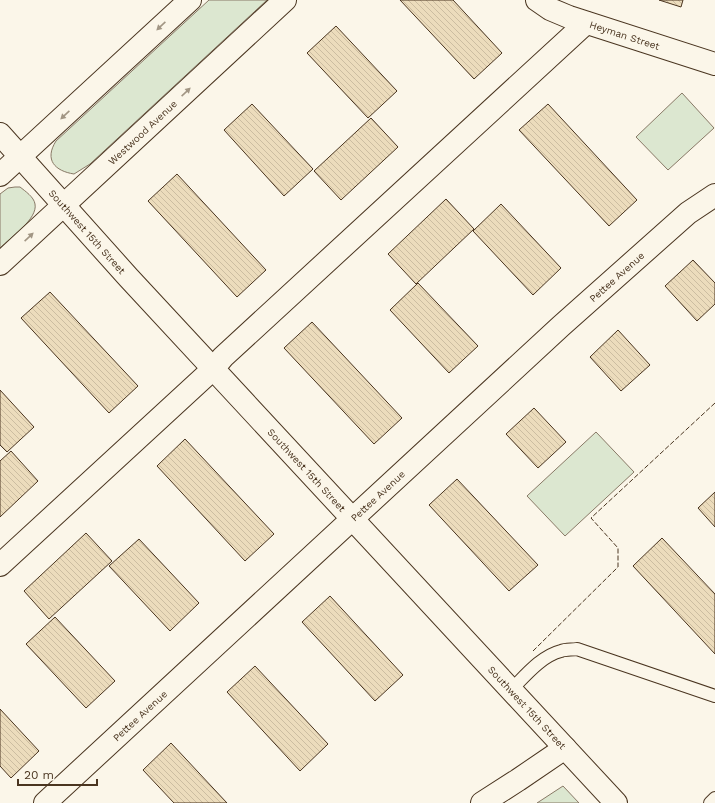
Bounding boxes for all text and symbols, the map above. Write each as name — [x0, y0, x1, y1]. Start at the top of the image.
street label: Heyman Street — [588, 19, 662, 52]
one-way arrow — [156, 22, 166, 31]
one-way arrow — [181, 88, 190, 97]
street label: Westwood Avenue — [106, 98, 179, 167]
one-way arrow — [60, 110, 71, 119]
street label: Southwest 15th Street — [46, 188, 128, 277]
one-way arrow — [24, 233, 34, 242]
street label: Pettee Avenue — [587, 250, 647, 304]
street label: Southwest 15th Street — [265, 426, 348, 515]
street label: Pettee Avenue — [349, 468, 407, 523]
street label: Southwest 15th Street — [486, 664, 569, 752]
street label: Pettee Avenue — [111, 688, 169, 743]
scale bar — [18, 761, 97, 787]
text: 20 m — [24, 768, 54, 782]

